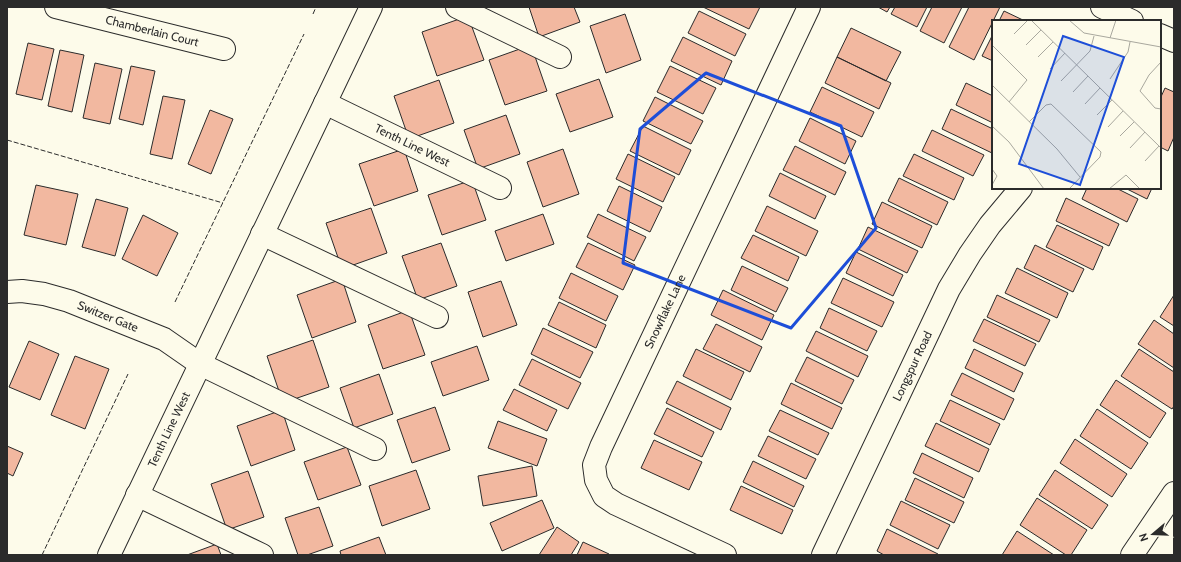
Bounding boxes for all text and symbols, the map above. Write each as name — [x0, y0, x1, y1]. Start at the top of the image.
street label: Chamberlain Court — [104, 12, 200, 49]
inset map — [992, 20, 1161, 189]
street label: Tenth Line West — [372, 120, 452, 170]
street label: Snowflake Lane — [641, 272, 689, 351]
street label: Switzer Gate — [75, 297, 141, 335]
street label: Longspur Road — [889, 328, 935, 403]
street label: Tenth Line West — [144, 389, 193, 469]
north arrow — [1133, 514, 1173, 554]
text: N — [1136, 531, 1151, 543]

